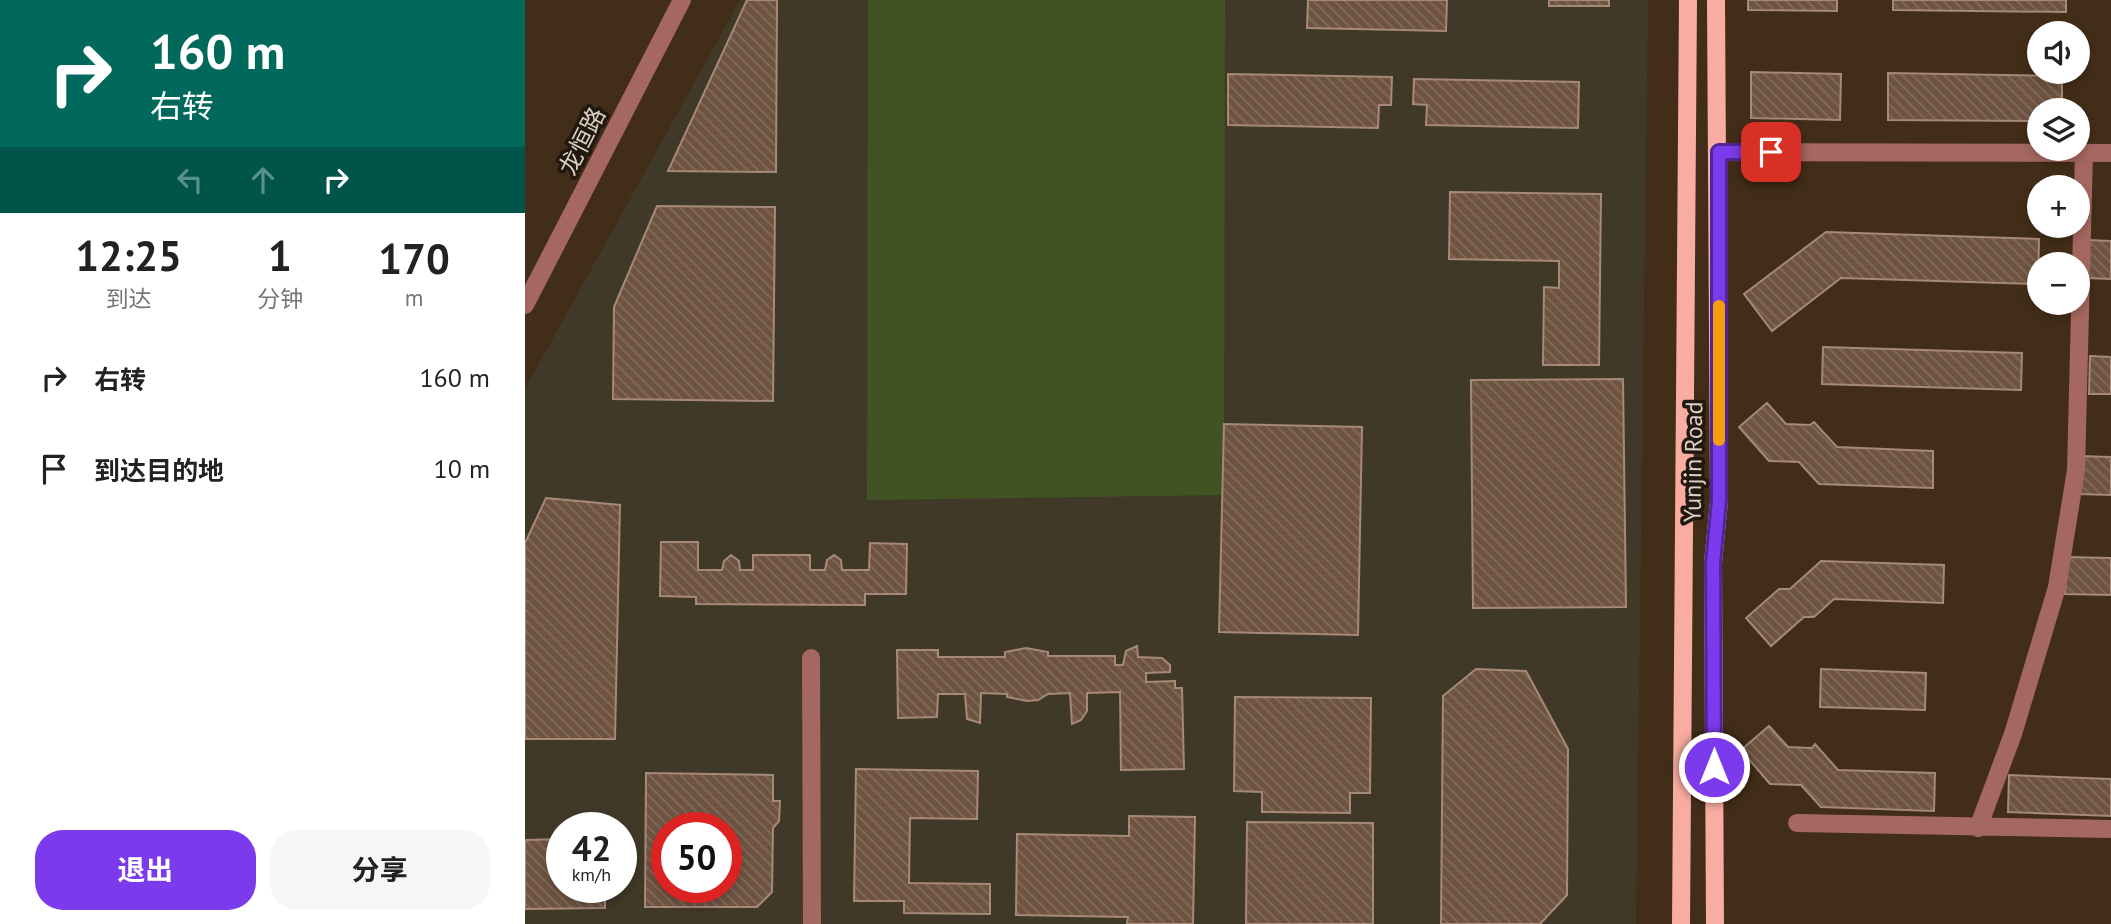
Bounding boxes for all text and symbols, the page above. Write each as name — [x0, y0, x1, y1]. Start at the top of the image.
text: 160 m — [150, 19, 285, 83]
map controls — [2027, 21, 2090, 315]
button: sound — [2027, 21, 2090, 84]
icon: right — [35, 28, 126, 119]
text: 右转 — [150, 85, 214, 127]
button: layers — [2027, 98, 2090, 161]
street label: 龙恒路 — [552, 102, 612, 180]
pin — [1741, 122, 1801, 182]
icon: arrive — [1752, 133, 1790, 171]
icon: left — [171, 161, 209, 199]
icon: ahead — [244, 161, 282, 199]
icon: right — [317, 161, 355, 199]
button: + — [2027, 175, 2090, 238]
text: 12:25 — [75, 228, 182, 283]
text: 1 — [268, 228, 292, 283]
text: 170 — [378, 231, 450, 286]
button: − — [2027, 252, 2090, 315]
text: m — [405, 283, 423, 312]
text: 到达 — [106, 284, 152, 313]
text: 分钟 — [257, 284, 303, 313]
icon: right — [35, 359, 73, 397]
text: 160 m — [419, 361, 490, 394]
text: 右转 — [94, 363, 146, 396]
street label: Yunjin Road — [1676, 401, 1710, 523]
icon: arrive — [35, 450, 73, 488]
text: 10 m — [434, 452, 490, 485]
text: 到达目的地 — [94, 454, 224, 487]
position arrow — [1677, 730, 1751, 804]
speed limit sign: 50 — [651, 812, 742, 903]
text: 42 — [572, 825, 611, 871]
button: 退出 — [35, 830, 256, 910]
button: 分享 — [270, 830, 490, 910]
text: km/h — [572, 863, 611, 886]

